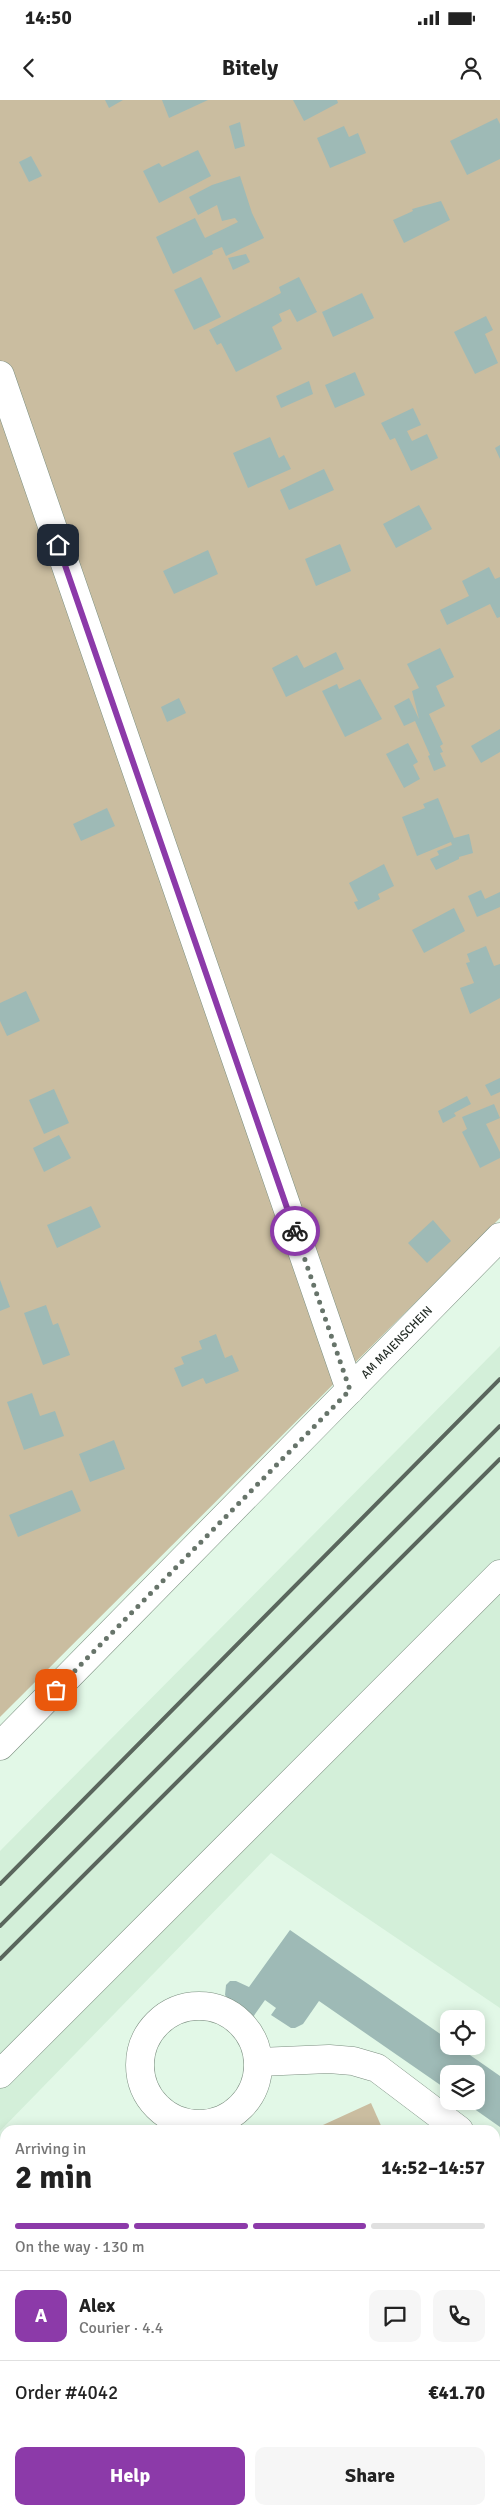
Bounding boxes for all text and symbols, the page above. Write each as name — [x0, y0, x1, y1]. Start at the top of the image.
text: 14:50 — [25, 6, 72, 30]
icon: back — [15, 54, 43, 82]
text: Bitely — [222, 54, 278, 81]
icon: person — [457, 54, 485, 82]
pin — [37, 524, 79, 566]
icon: home — [44, 531, 72, 559]
courier — [270, 1206, 320, 1256]
icon: bike — [281, 1217, 309, 1245]
street label: AM MAIENSCHEIN — [358, 1303, 436, 1382]
pin — [35, 1669, 77, 1711]
icon: bag — [42, 1676, 70, 1704]
map controls — [440, 2010, 485, 2110]
button: locate — [440, 2010, 485, 2055]
button: layers — [440, 2065, 485, 2110]
text: Arriving in — [15, 2139, 86, 2159]
text: 14:52–14:57 — [381, 2156, 485, 2180]
text: 2 min — [15, 2158, 92, 2197]
text: On the way · 130 m — [15, 2237, 145, 2257]
button: chat — [369, 2290, 421, 2342]
button: phone — [433, 2290, 485, 2342]
text: Alex — [79, 2294, 115, 2318]
text: A — [35, 2304, 47, 2328]
text: Courier · 4.4 — [79, 2318, 163, 2338]
text: Order #4042 — [15, 2381, 118, 2405]
text: €41.70 — [428, 2381, 485, 2405]
button: Help — [15, 2447, 245, 2505]
button: Share — [255, 2447, 485, 2505]

